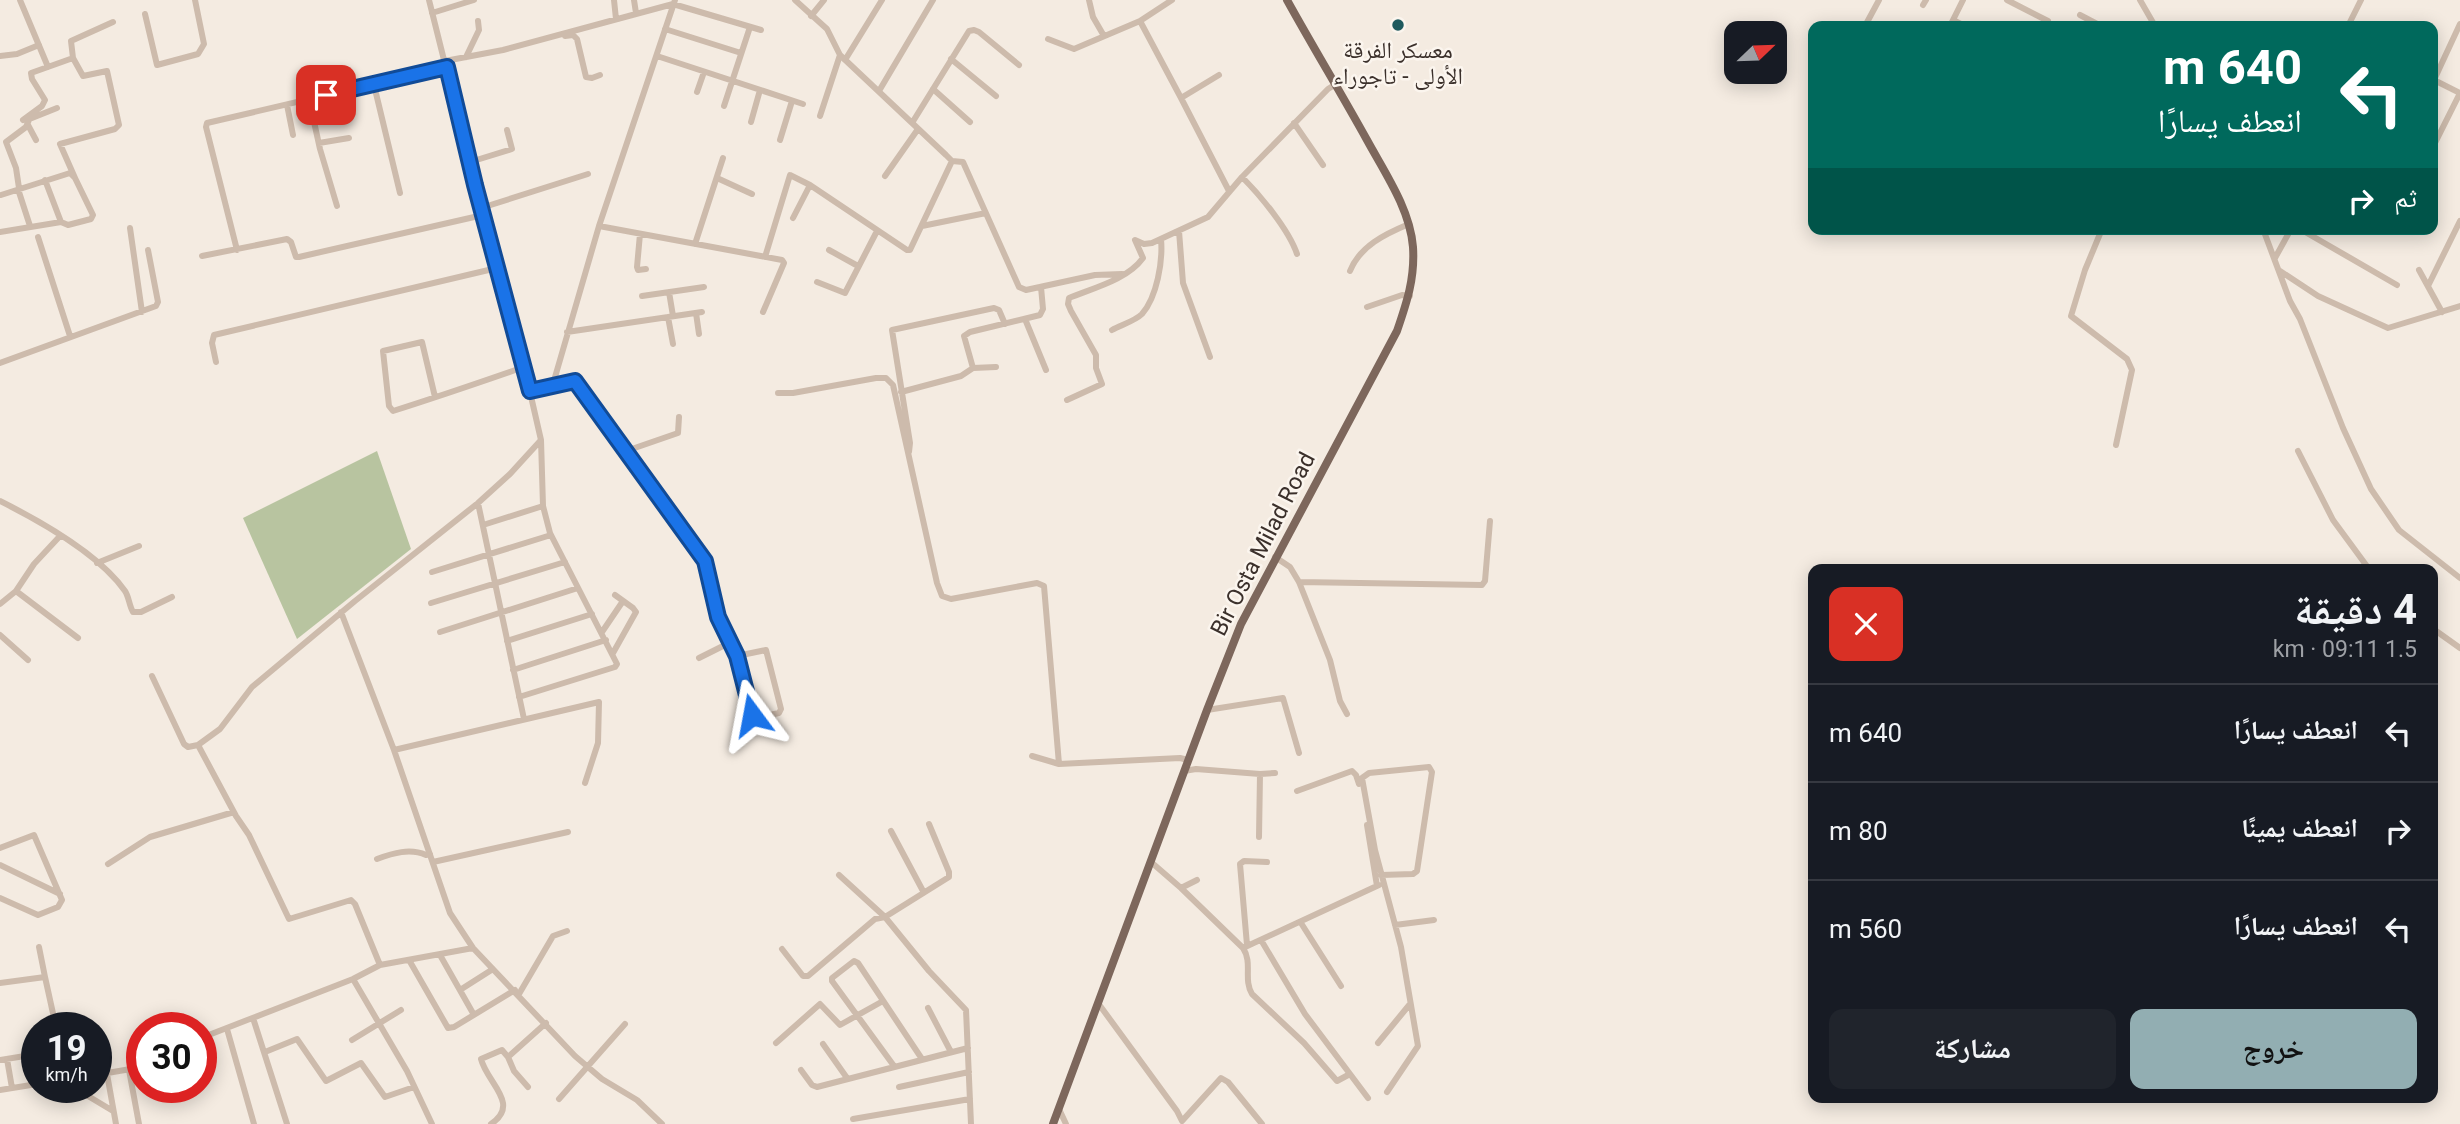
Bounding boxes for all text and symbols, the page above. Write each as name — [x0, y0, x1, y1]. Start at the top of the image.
marker: معسكر الفرقة الأولى - تاجوراء — [1390, 17, 1406, 33]
north arrow — [1724, 21, 1787, 84]
map controls — [1724, 21, 1787, 84]
place label: معسكر الفرقة الأولى - تاجوراء — [1333, 37, 1463, 90]
text: 640 m — [2163, 39, 2302, 96]
icon: left — [2326, 49, 2417, 140]
pin — [296, 65, 356, 125]
icon: arrive — [307, 76, 345, 114]
text: انعطف يسارًا — [2158, 102, 2302, 140]
icon: right — [2342, 182, 2380, 220]
text: ثم — [2394, 183, 2417, 213]
street label: Bir Osta Milad Road — [1205, 448, 1321, 640]
text: 4 دقيقة — [2294, 585, 2417, 634]
button: close — [1829, 587, 1903, 661]
text: 1.5 km · 09:11 — [2273, 636, 2417, 663]
position arrow — [715, 678, 789, 752]
icon: left — [2379, 714, 2417, 752]
text: انعطف يسارًا — [2234, 715, 2358, 745]
text: 640 m — [1829, 718, 1902, 748]
icon: right — [2379, 812, 2417, 850]
text: انعطف يمينًا — [2241, 813, 2358, 843]
text: 80 m — [1829, 816, 1888, 846]
icon: left — [2379, 910, 2417, 948]
text: انعطف يسارًا — [2234, 911, 2358, 941]
text: 560 m — [1829, 914, 1902, 944]
button: مشاركة — [1829, 1009, 2116, 1089]
button: خروج — [2130, 1009, 2417, 1089]
speed limit sign: 30 — [126, 1012, 217, 1103]
text: 19 — [46, 1028, 87, 1069]
text: km/h — [45, 1064, 88, 1085]

